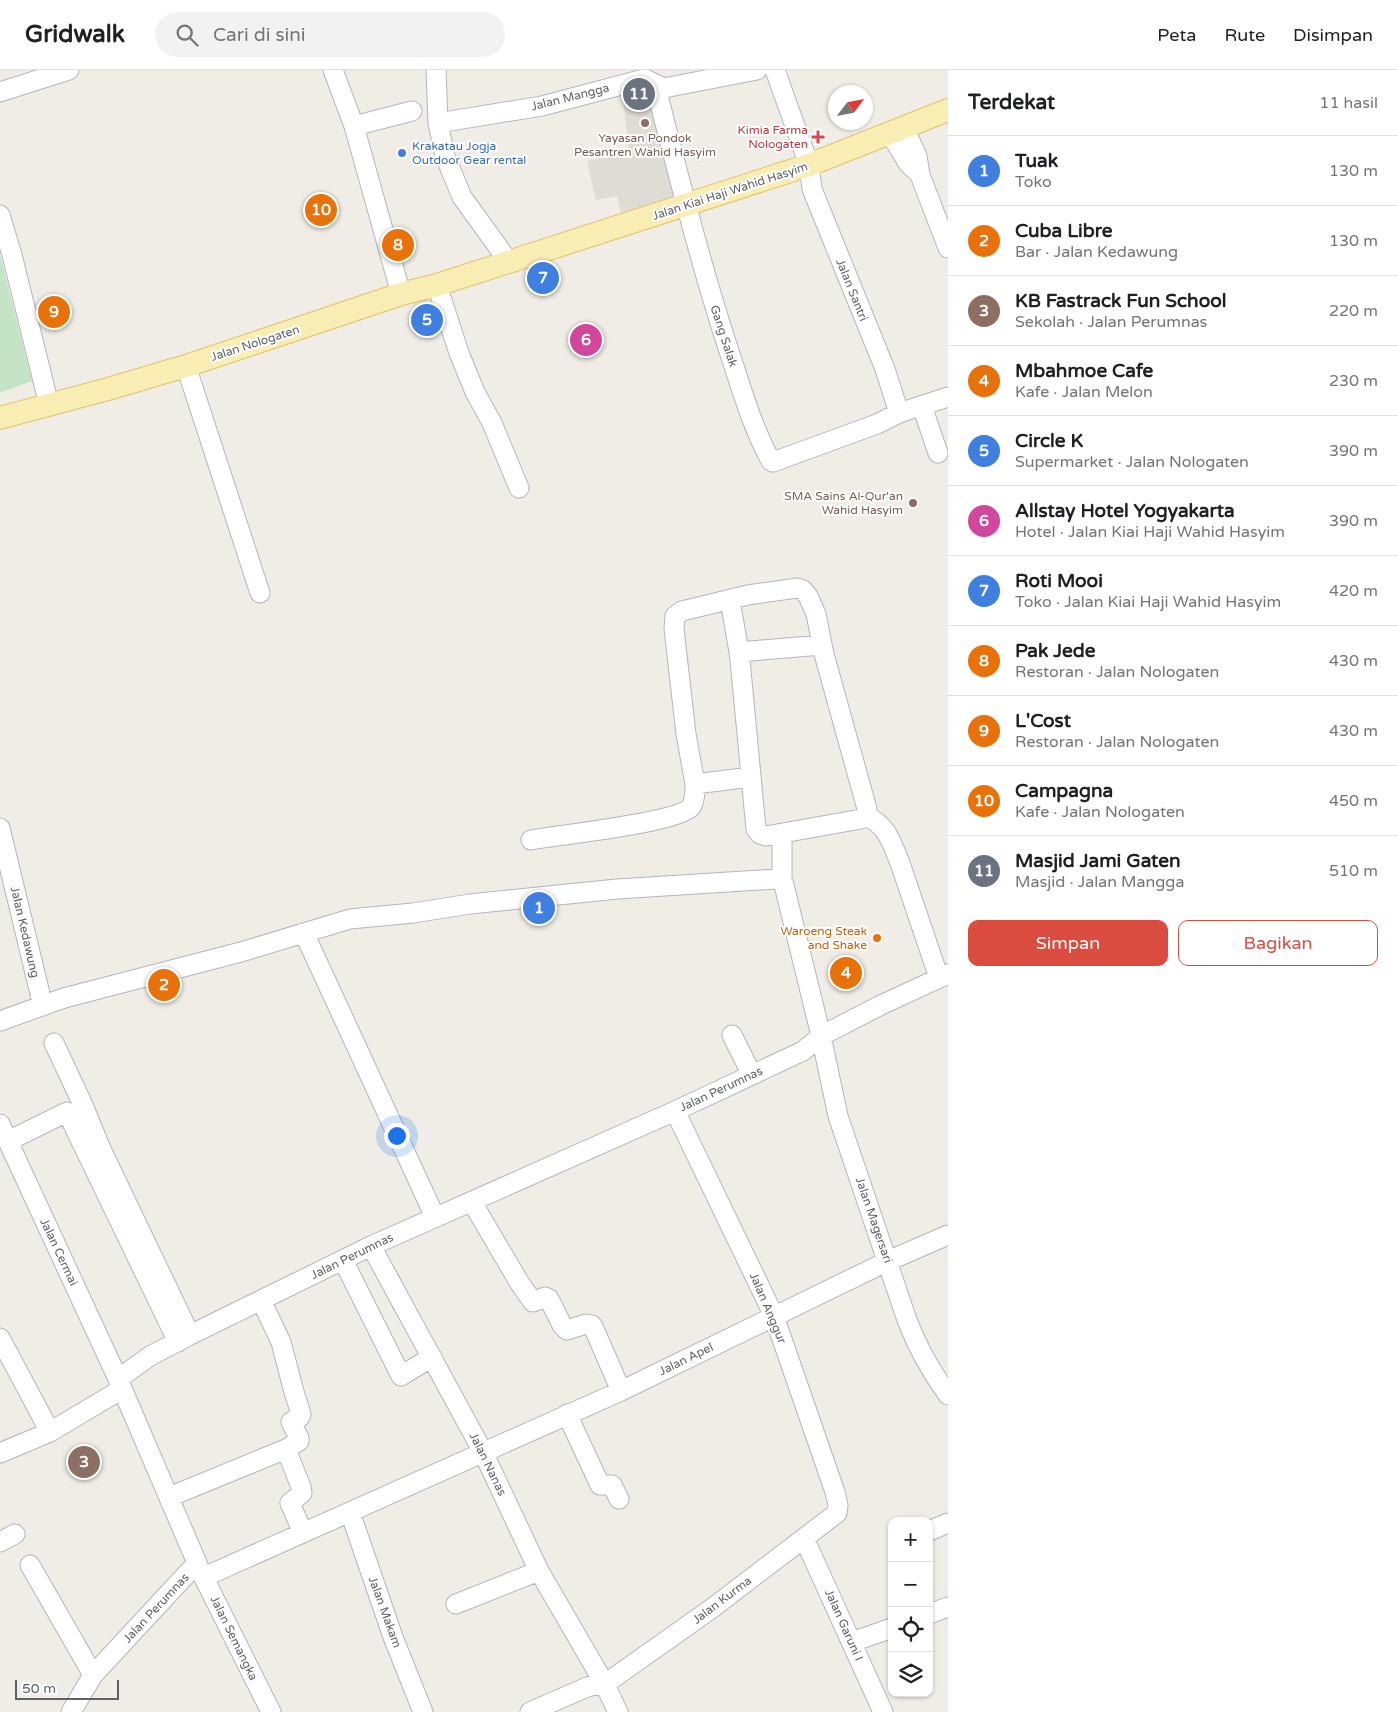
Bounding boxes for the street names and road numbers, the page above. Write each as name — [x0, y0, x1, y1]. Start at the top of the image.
street label: Jalan Mangga — [529, 81, 611, 113]
street label: Jalan Kiai Haji Wahid Hasyim — [650, 159, 810, 223]
street label: Jalan Santri — [833, 257, 871, 323]
street label: Gang Salak — [707, 303, 741, 369]
street label: Jalan Nologaten — [209, 322, 301, 364]
street label: Jalan Kedawung — [8, 885, 42, 979]
street label: Jalan Perumnas — [677, 1064, 765, 1114]
street label: Jalan Magersari — [853, 1175, 895, 1265]
street label: Jalan Cermai — [37, 1216, 81, 1288]
street label: Jalan Perumnas — [309, 1230, 396, 1282]
street label: Jalan Anggur — [747, 1270, 789, 1346]
street label: Jalan Apel — [657, 1340, 715, 1378]
street label: Jalan Nanas — [467, 1430, 509, 1498]
street label: Jalan Perumnas — [120, 1570, 192, 1646]
street label: Jalan Kurma — [690, 1573, 754, 1627]
street label: Jalan Makam — [366, 1574, 404, 1650]
street label: Jalan Garuni I — [822, 1587, 866, 1663]
street label: Jalan Semangka — [207, 1593, 261, 1683]

